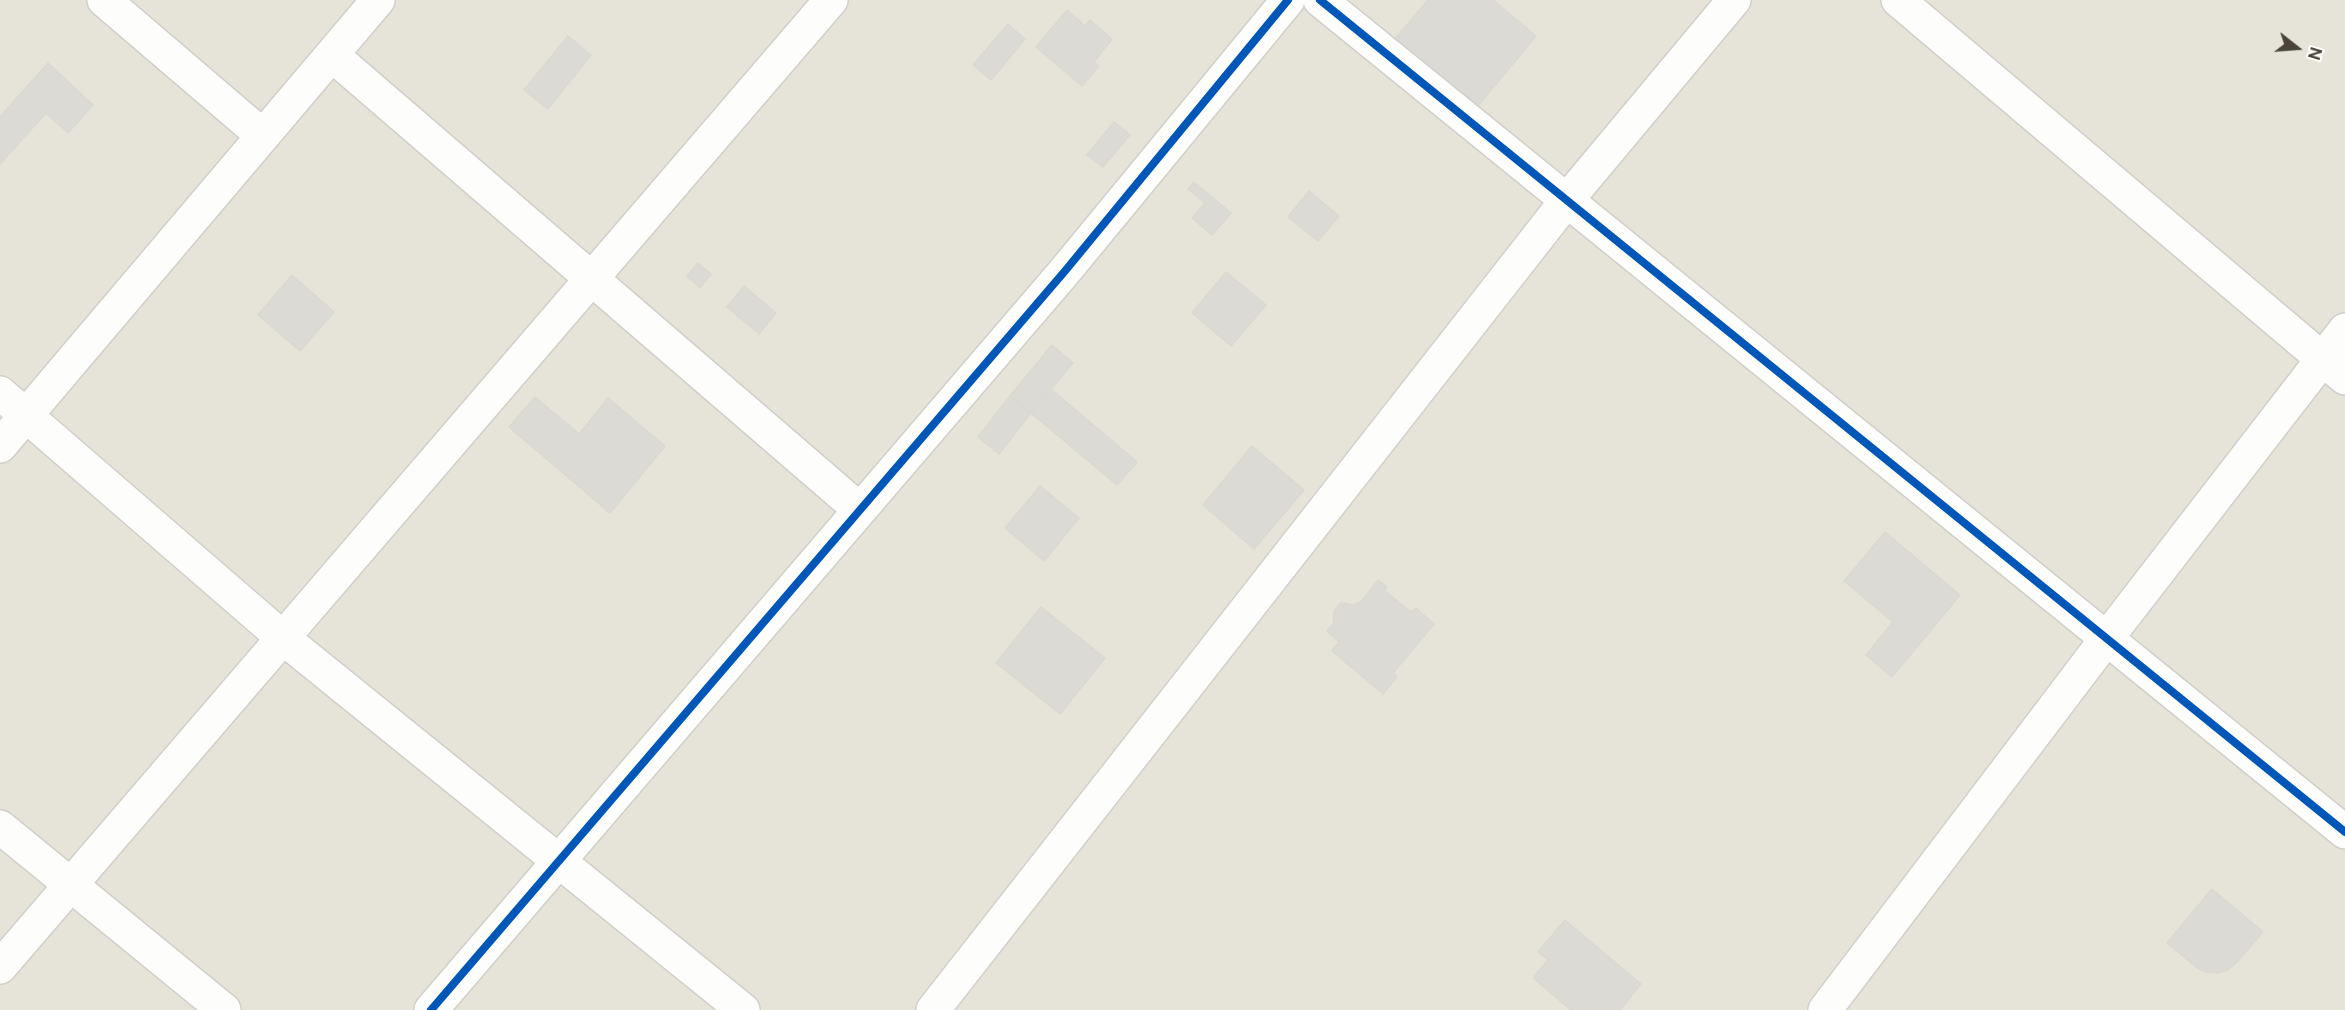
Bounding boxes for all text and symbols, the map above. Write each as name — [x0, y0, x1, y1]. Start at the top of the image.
north arrow — [2267, 18, 2327, 78]
text: N — [2304, 45, 2326, 62]

